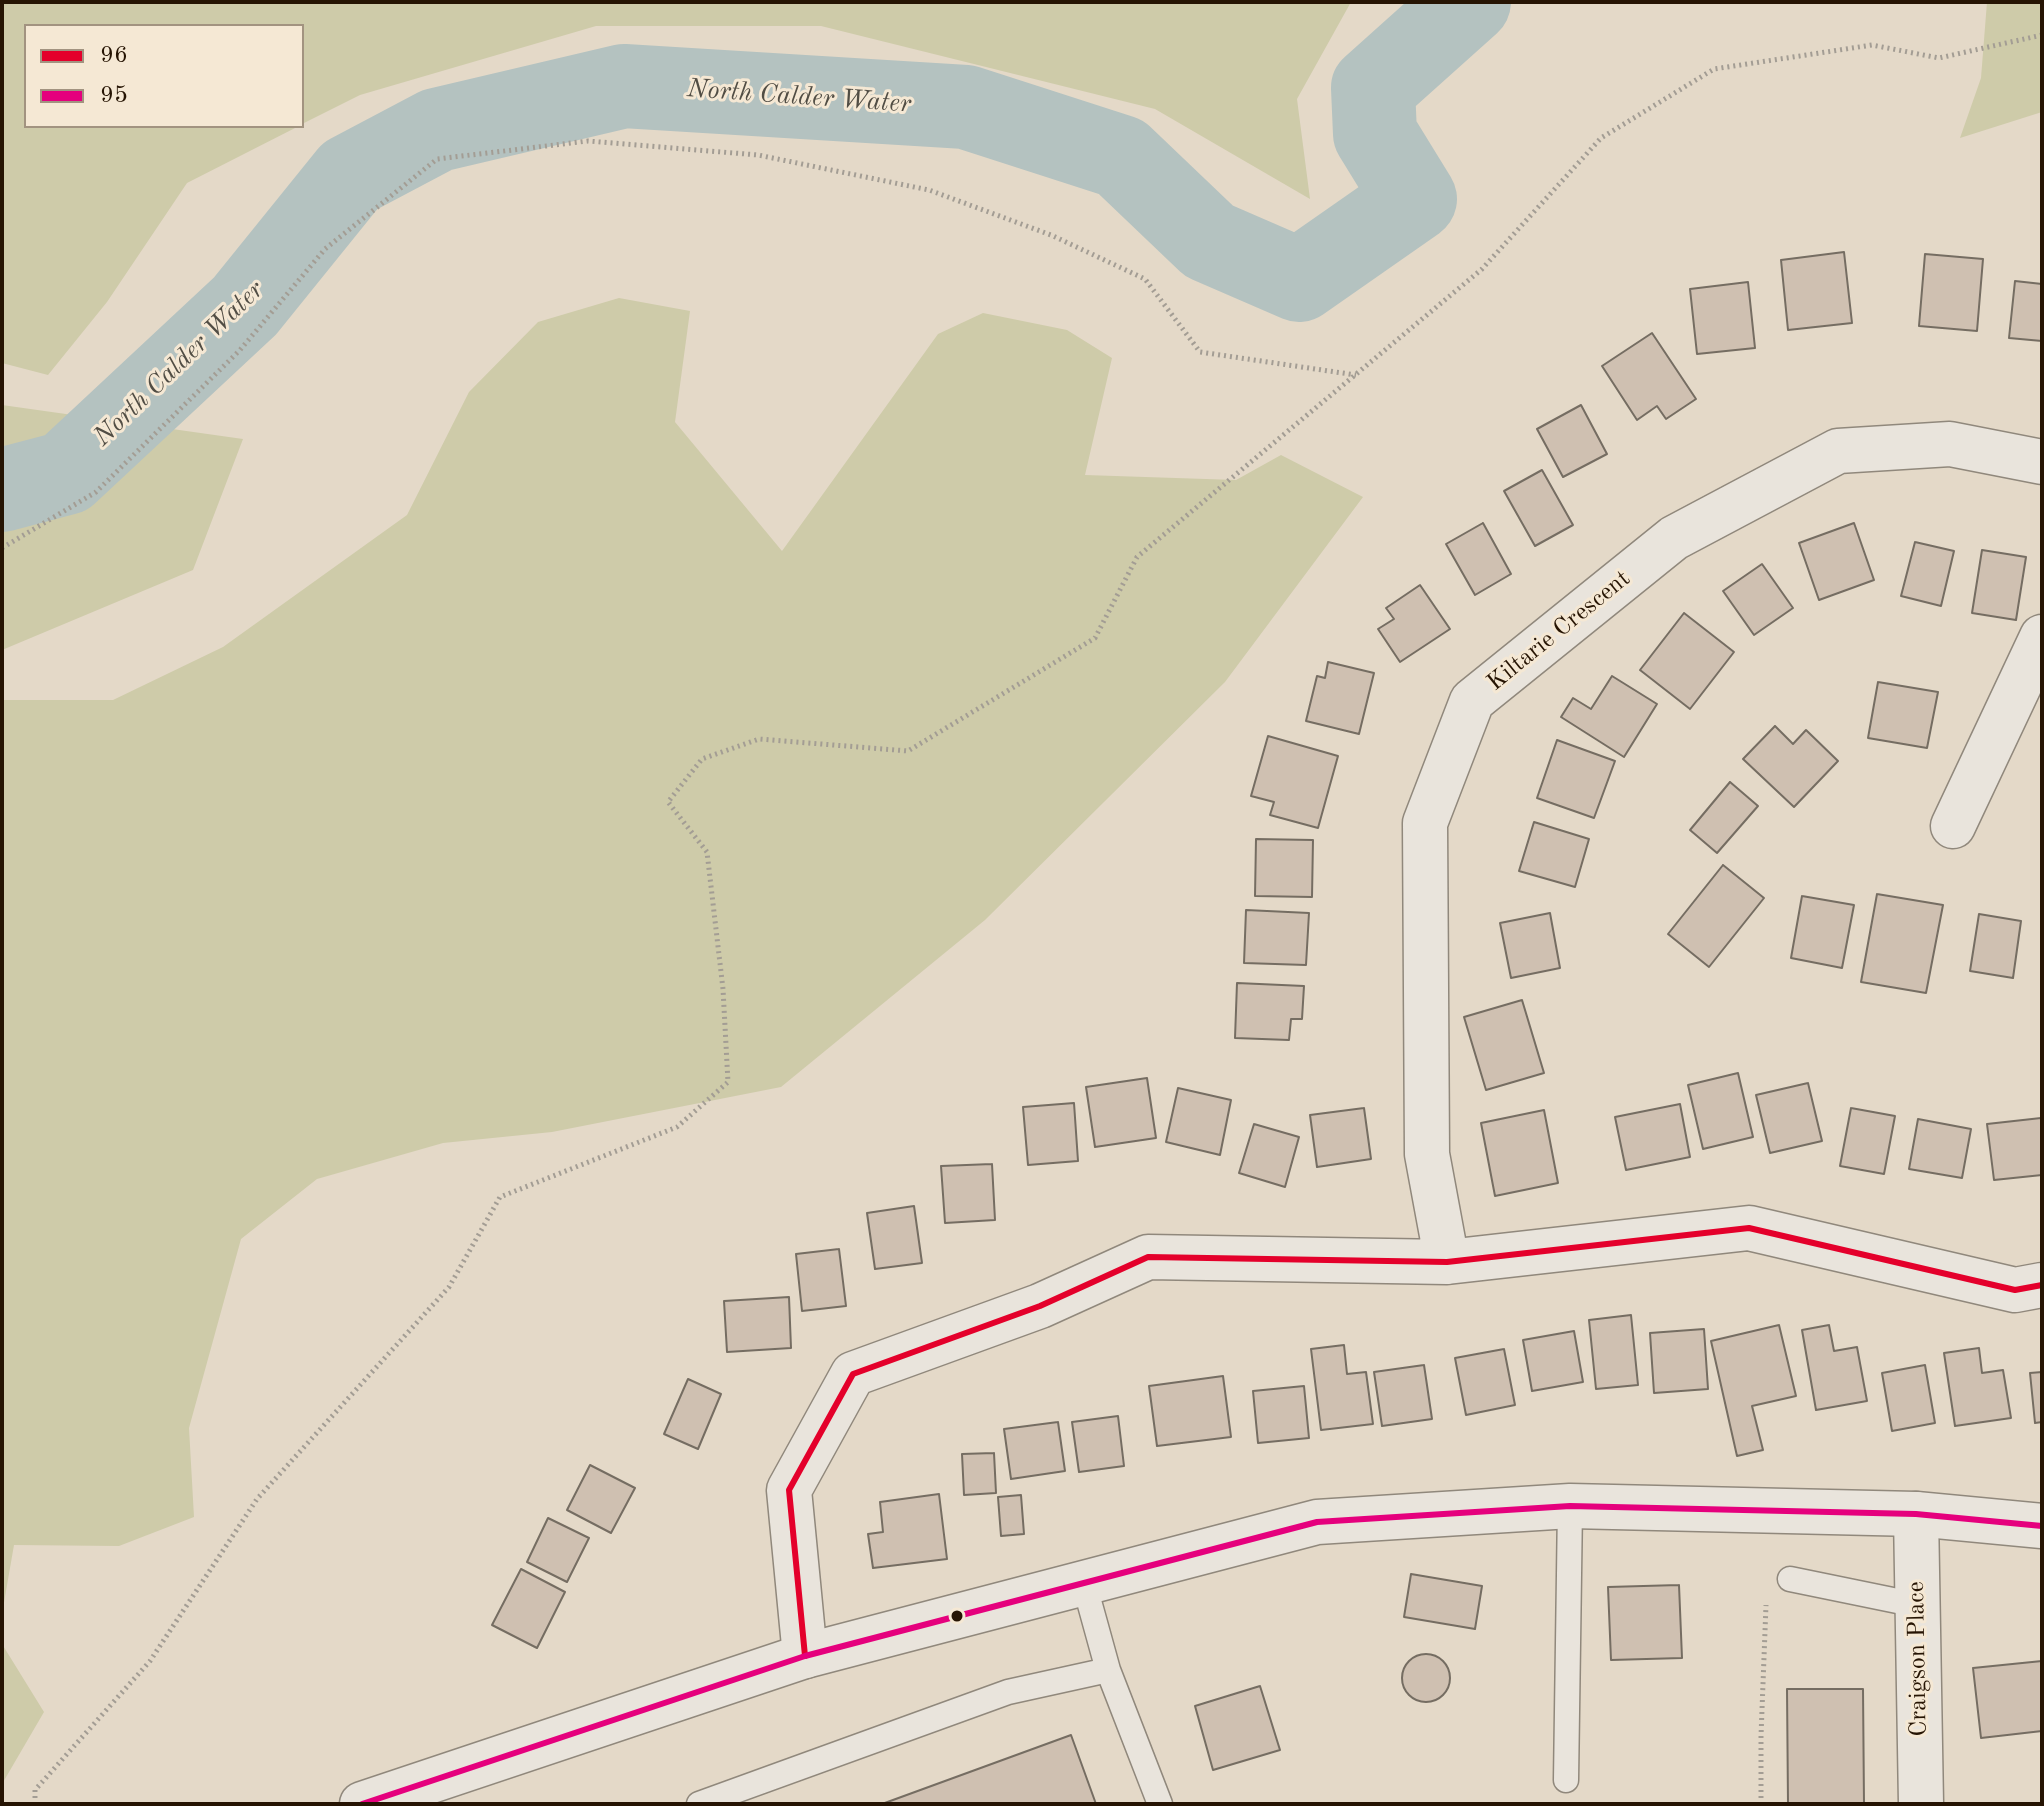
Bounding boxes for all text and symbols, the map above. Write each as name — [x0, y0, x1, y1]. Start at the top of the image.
legend — [24, 24, 304, 128]
text: 96 — [100, 44, 128, 68]
water label: North Calder Water — [686, 74, 912, 120]
text: 95 — [100, 84, 128, 108]
water label: North Calder Water — [87, 275, 271, 453]
street label: Kiltarie Crescent — [1482, 565, 1636, 697]
street label: Craigson Place — [1902, 1581, 1934, 1737]
unlabelled marker — [949, 1608, 965, 1624]

